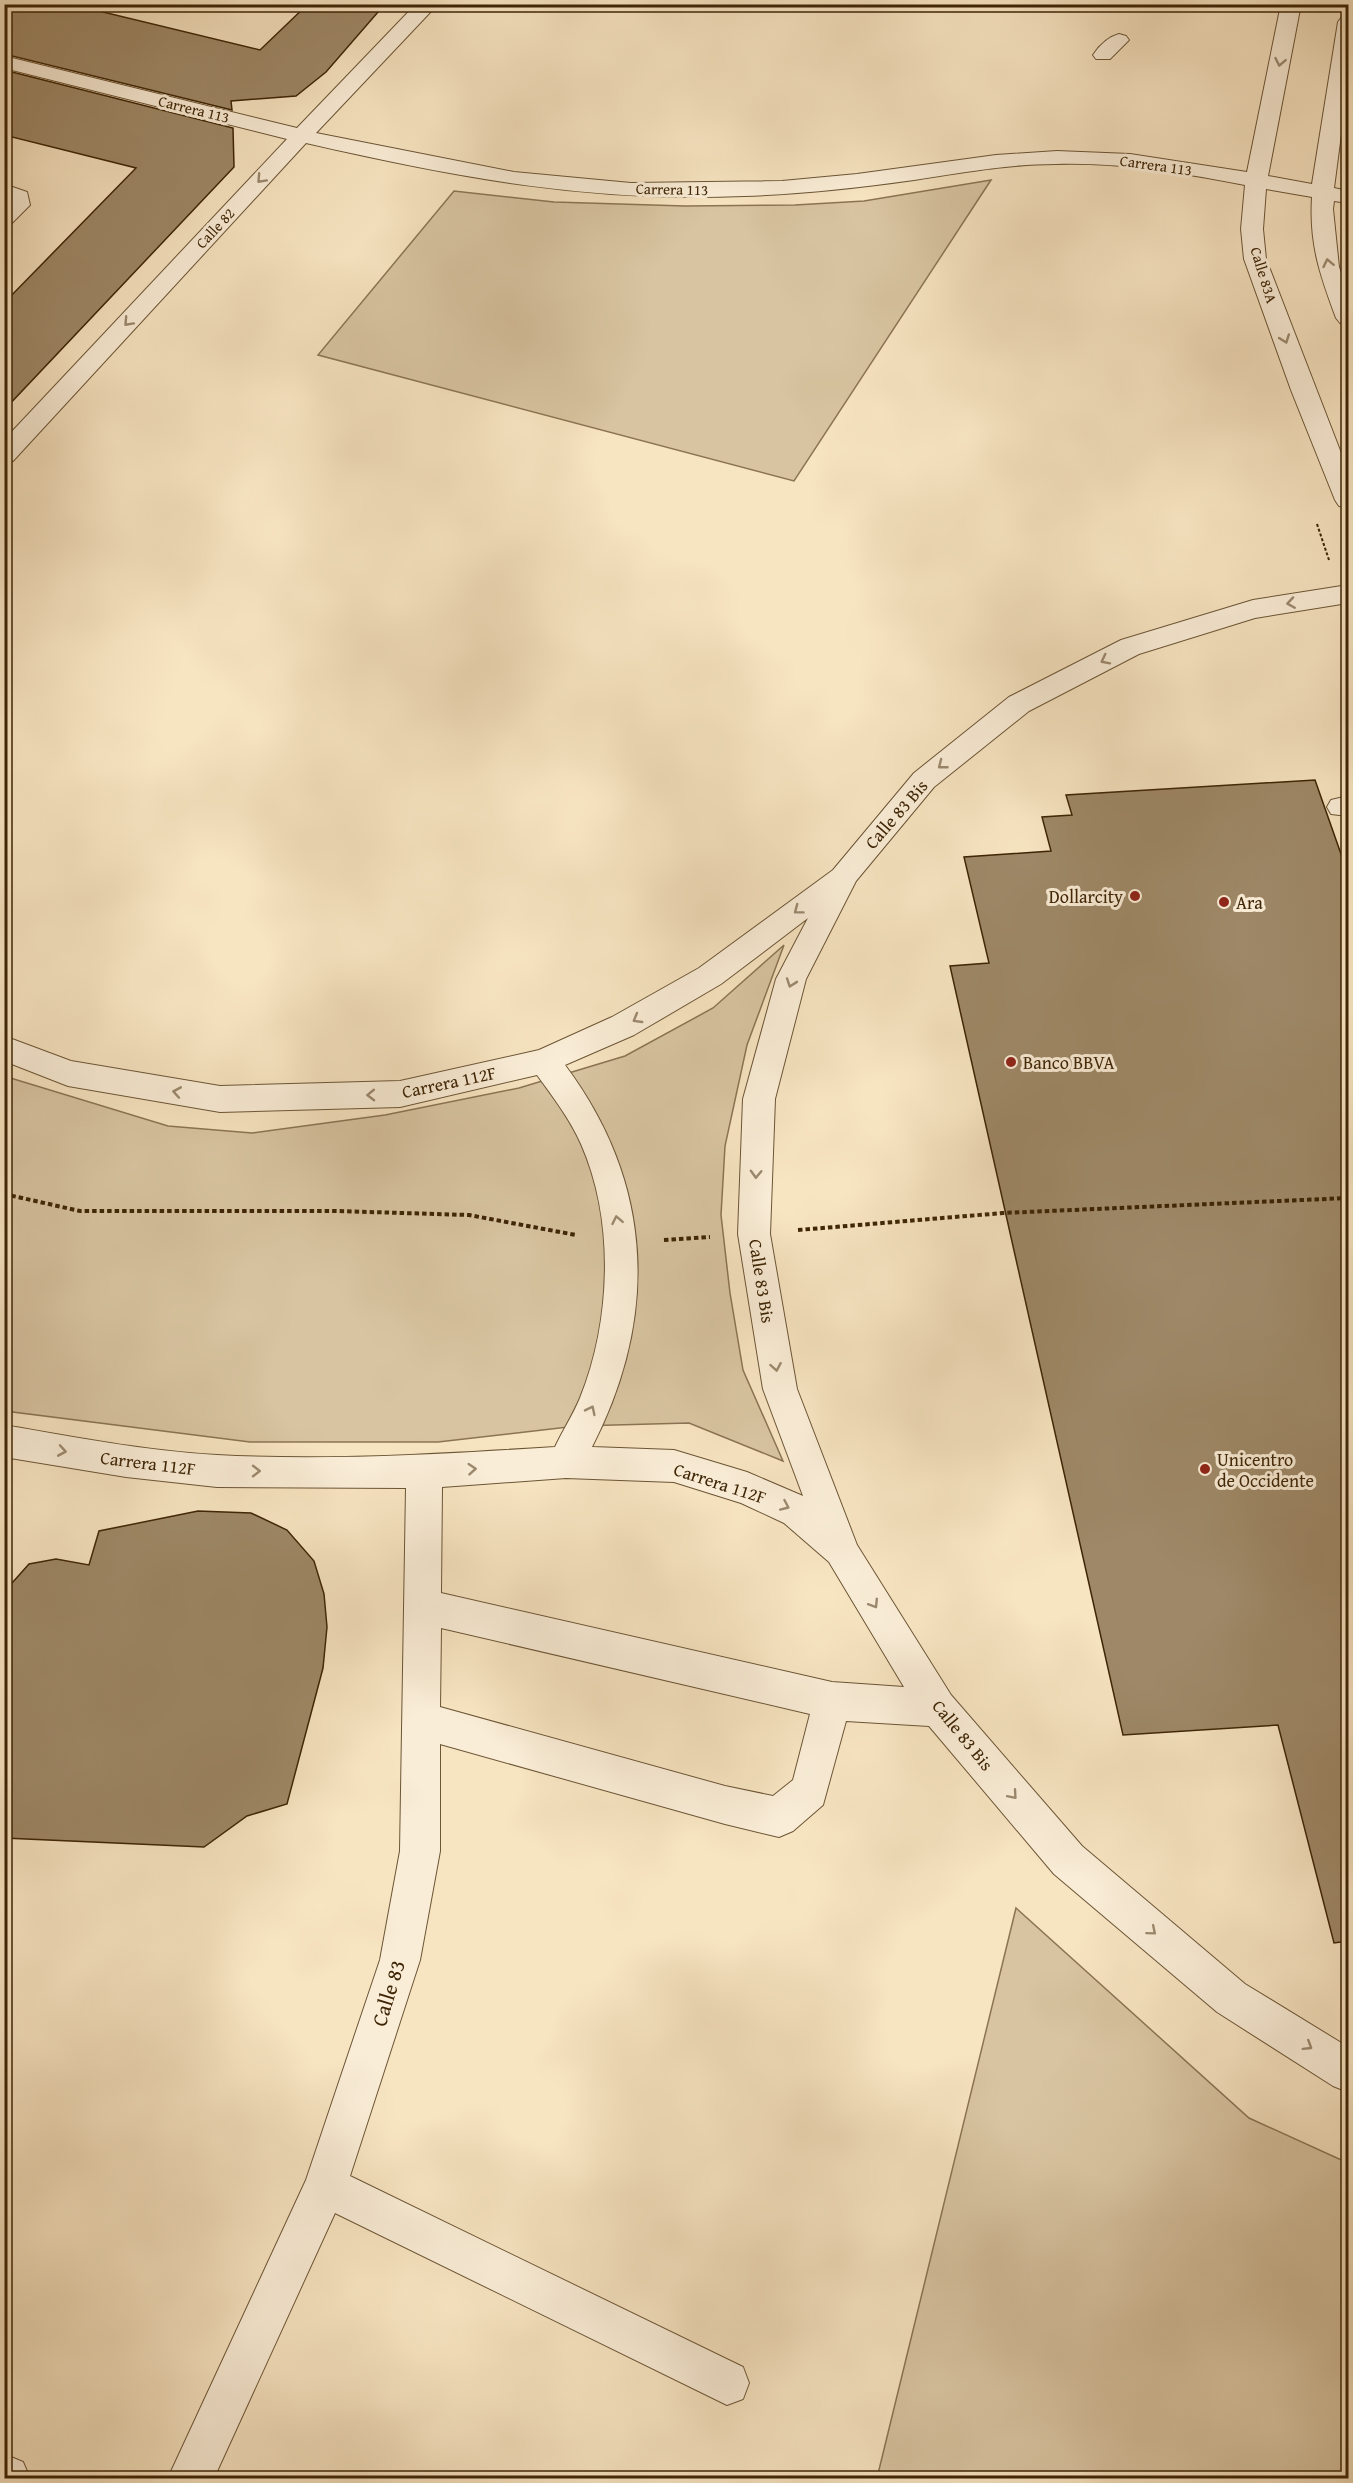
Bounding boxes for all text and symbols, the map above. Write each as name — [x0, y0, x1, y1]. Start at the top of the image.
one-way arrow — [1274, 57, 1287, 67]
street label: Carrera 113 — [156, 90, 232, 128]
street label: Carrera 113 — [1119, 150, 1193, 180]
one-way arrow — [257, 172, 268, 183]
street label: Carrera 113 — [636, 178, 708, 200]
street label: Calle 82 — [191, 203, 239, 253]
street label: Calle 83A — [1246, 244, 1282, 306]
one-way arrow — [1322, 259, 1335, 269]
one-way arrow — [124, 315, 135, 325]
one-way arrow — [1278, 333, 1290, 344]
one-way arrow — [1286, 596, 1295, 608]
one-way arrow — [1101, 653, 1112, 664]
one-way arrow — [938, 758, 949, 769]
street label: Calle 83 Bis — [858, 773, 934, 855]
place label: Dollarcity — [1049, 883, 1123, 910]
marker: Dollarcity — [1128, 889, 1142, 903]
place label: Ara — [1236, 889, 1263, 916]
marker: Ara — [1217, 895, 1231, 909]
one-way arrow — [794, 902, 805, 913]
one-way arrow — [785, 977, 798, 988]
one-way arrow — [633, 1011, 643, 1023]
place label: Banco BBVA — [1023, 1049, 1114, 1076]
marker: Banco BBVA — [1004, 1055, 1018, 1069]
street label: Carrera 112F — [399, 1059, 499, 1105]
one-way arrow — [172, 1086, 181, 1098]
one-way arrow — [366, 1089, 375, 1101]
one-way arrow — [750, 1169, 763, 1178]
one-way arrow — [611, 1215, 624, 1225]
street label: Calle 83 Bis — [742, 1237, 782, 1325]
one-way arrow — [769, 1361, 782, 1371]
one-way arrow — [584, 1405, 596, 1416]
one-way arrow — [58, 1444, 67, 1456]
street label: Carrera 112F — [99, 1444, 197, 1482]
place label: Unicentro de Occidente — [1217, 1446, 1314, 1494]
street label: Carrera 112F — [670, 1455, 770, 1511]
one-way arrow — [467, 1462, 476, 1475]
marker: Unicentro de Occidente — [1198, 1462, 1212, 1476]
one-way arrow — [251, 1465, 260, 1477]
one-way arrow — [779, 1498, 790, 1510]
one-way arrow — [866, 1598, 878, 1608]
street label: Calle 83 Bis — [926, 1694, 1000, 1776]
one-way arrow — [1006, 1788, 1017, 1799]
one-way arrow — [1145, 1924, 1156, 1935]
street label: Calle 83 — [363, 1956, 413, 2030]
one-way arrow — [1302, 2039, 1312, 2051]

